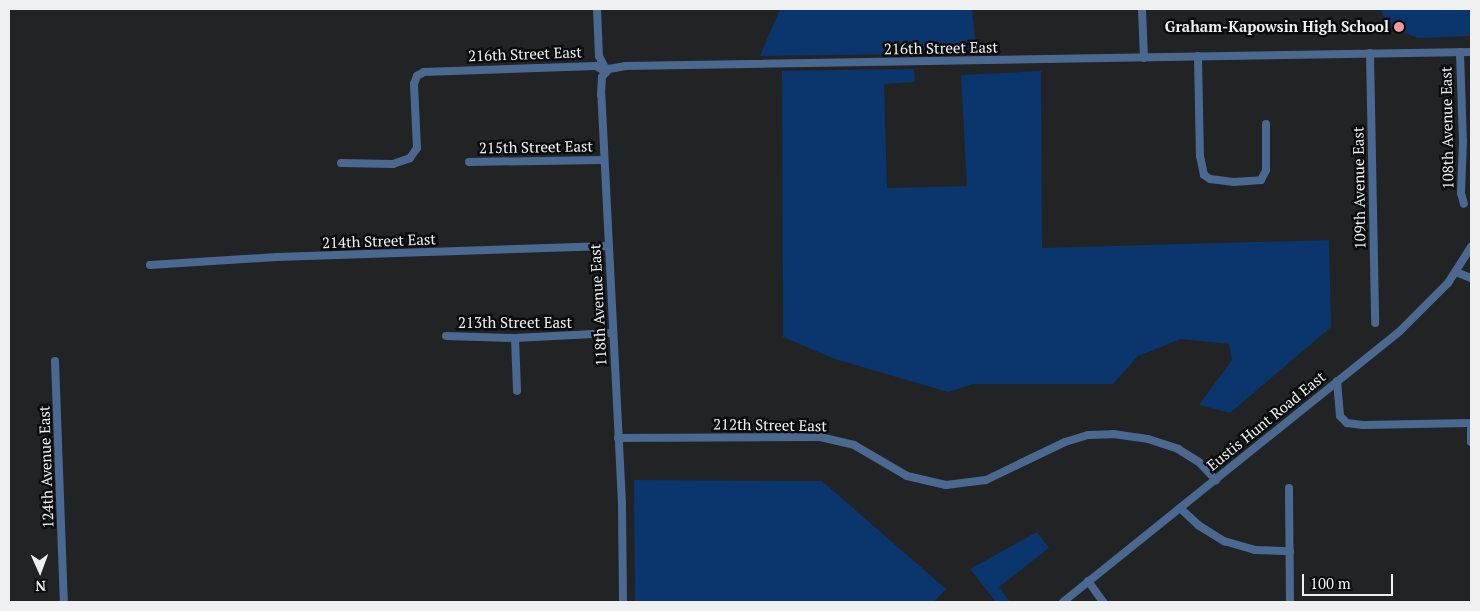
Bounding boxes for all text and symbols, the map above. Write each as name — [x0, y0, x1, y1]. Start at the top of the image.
place label: Graham-Kapowsin High School — [1165, 18, 1389, 36]
marker: Graham-Kapowsin High School — [1393, 21, 1405, 33]
street label: 216th Street East — [884, 38, 998, 58]
street label: 216th Street East — [468, 43, 582, 65]
street label: 108th Avenue East — [1437, 66, 1457, 190]
street label: 109th Avenue East — [1349, 126, 1369, 250]
street label: 215th Street East — [479, 137, 593, 157]
street label: 214th Street East — [322, 230, 436, 252]
street label: 118th Avenue East — [586, 243, 610, 367]
street label: 213th Street East — [458, 314, 572, 332]
street label: Eustis Hunt Road East — [1203, 368, 1329, 474]
street label: 124th Avenue East — [35, 405, 57, 529]
street label: 212th Street East — [713, 415, 827, 435]
north arrow — [15, 546, 65, 596]
scale bar — [1305, 564, 1396, 596]
text: 100 m — [1310, 573, 1351, 593]
text: N — [35, 577, 46, 596]

